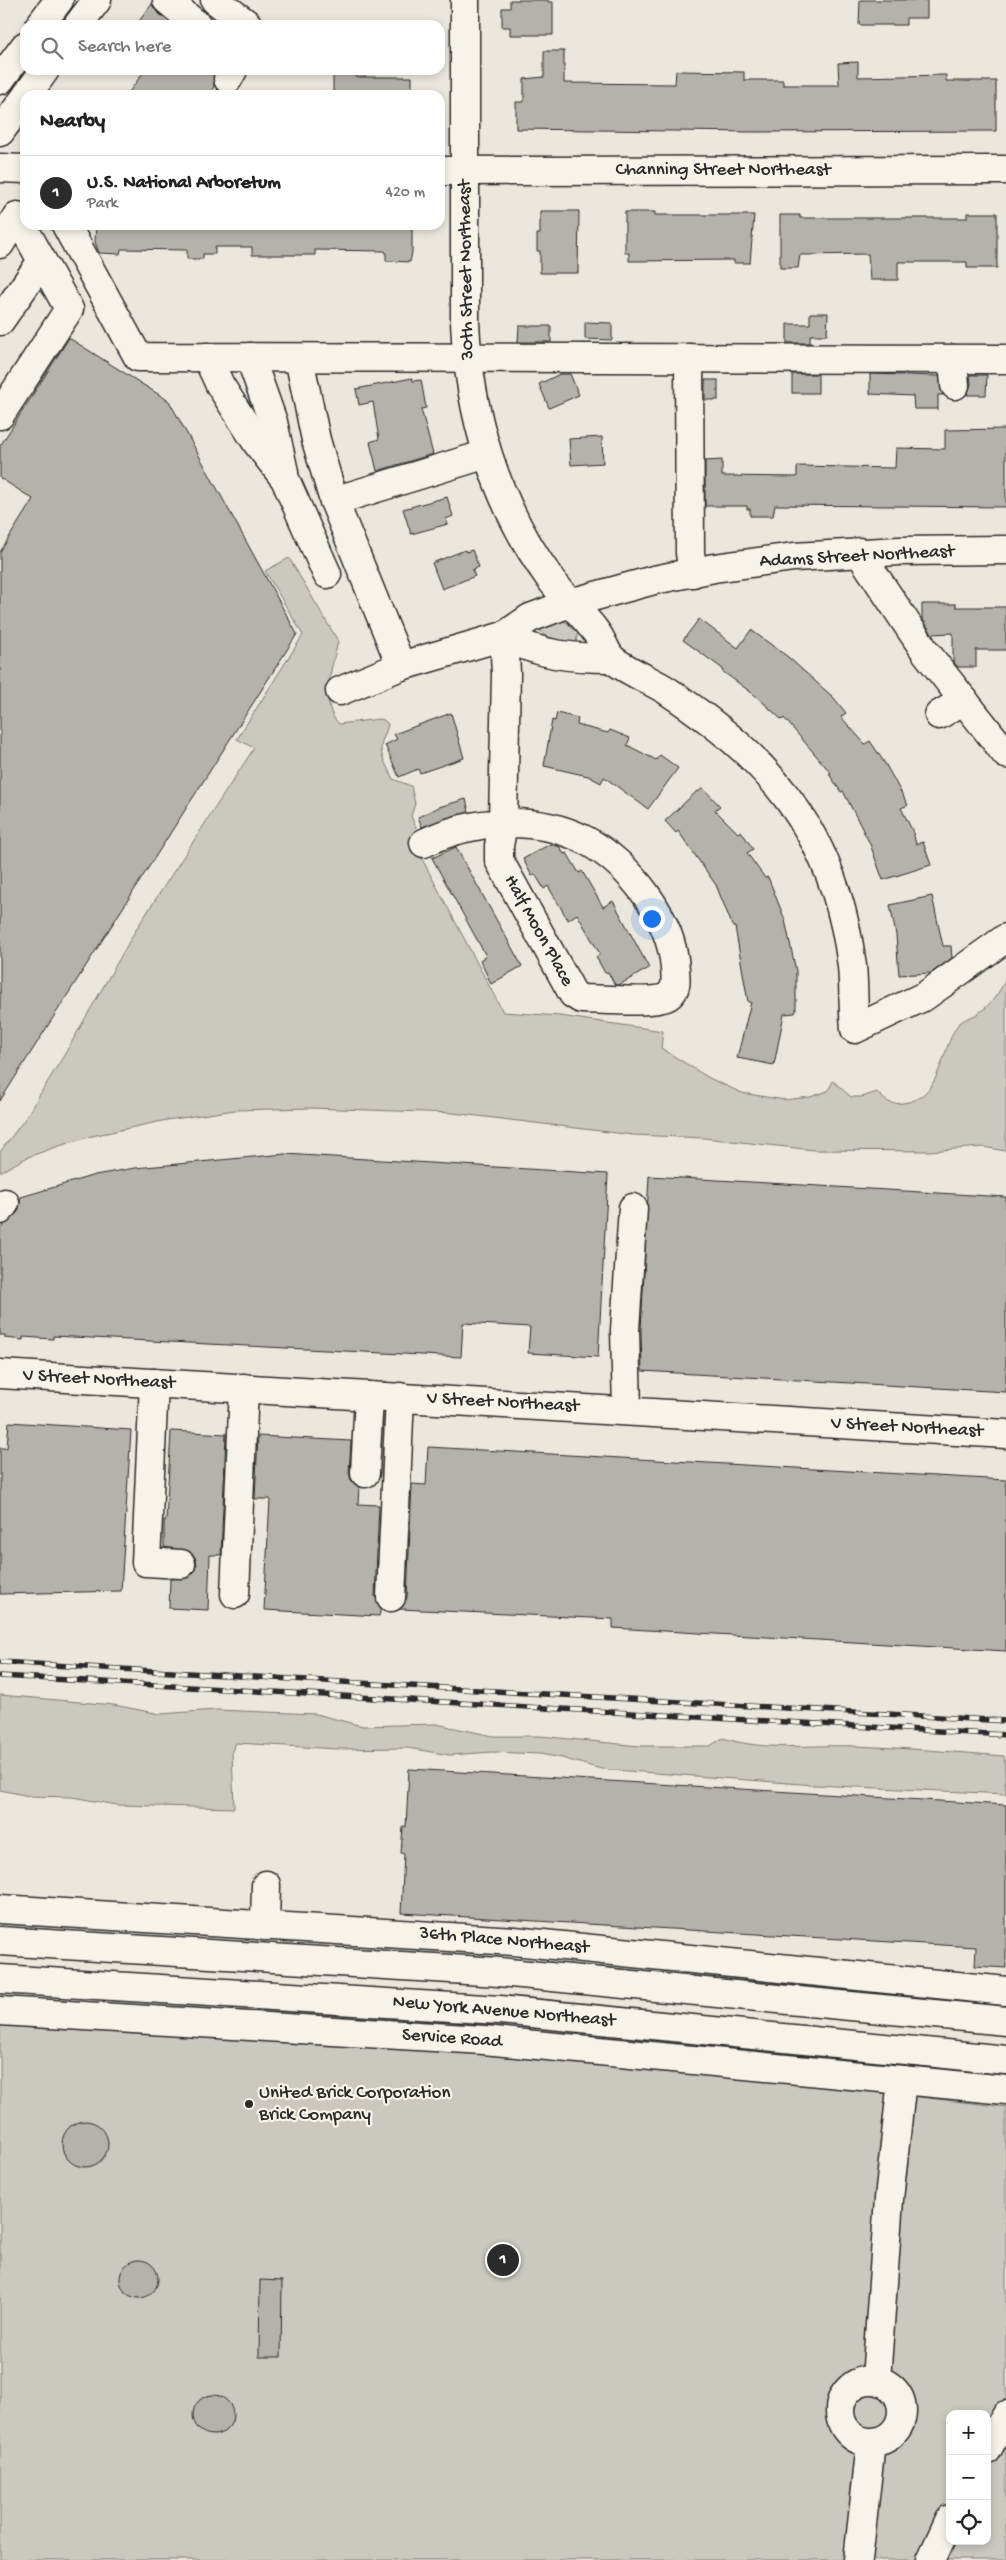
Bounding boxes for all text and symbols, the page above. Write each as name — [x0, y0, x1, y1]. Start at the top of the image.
search box — [20, 20, 445, 75]
icon: search — [38, 34, 66, 62]
text: Search here — [78, 36, 172, 59]
text: Nearby — [40, 110, 105, 135]
street label: Channing Street Northeast — [616, 159, 833, 182]
text: U.S. National Arboretum — [87, 172, 281, 195]
street label: 30th Street Northeast — [454, 177, 480, 361]
text: 1 — [53, 184, 59, 203]
text: 420 m — [385, 184, 425, 203]
text: Park — [87, 195, 118, 214]
street label: Adams Street Northeast — [759, 540, 957, 574]
street label: Half Moon Place — [498, 871, 578, 991]
your location — [639, 906, 665, 932]
street label: V Street Northeast — [21, 1364, 178, 1396]
street label: V Street Northeast — [425, 1387, 582, 1419]
street label: V Street Northeast — [829, 1412, 986, 1444]
street label: 36th Place Northeast — [417, 1922, 592, 1960]
street label: New York Avenue Northeast — [392, 1991, 619, 2033]
street label: Service Road — [401, 2024, 505, 2054]
place label: United Brick Corporation Brick Company — [258, 2082, 450, 2127]
marker: United Brick Corporation Brick Company — [243, 2098, 255, 2110]
pin: 1 — [487, 2241, 519, 2279]
map controls — [946, 2410, 991, 2545]
button: + — [946, 2410, 991, 2455]
button: − — [946, 2455, 991, 2500]
button: locate — [946, 2500, 991, 2545]

